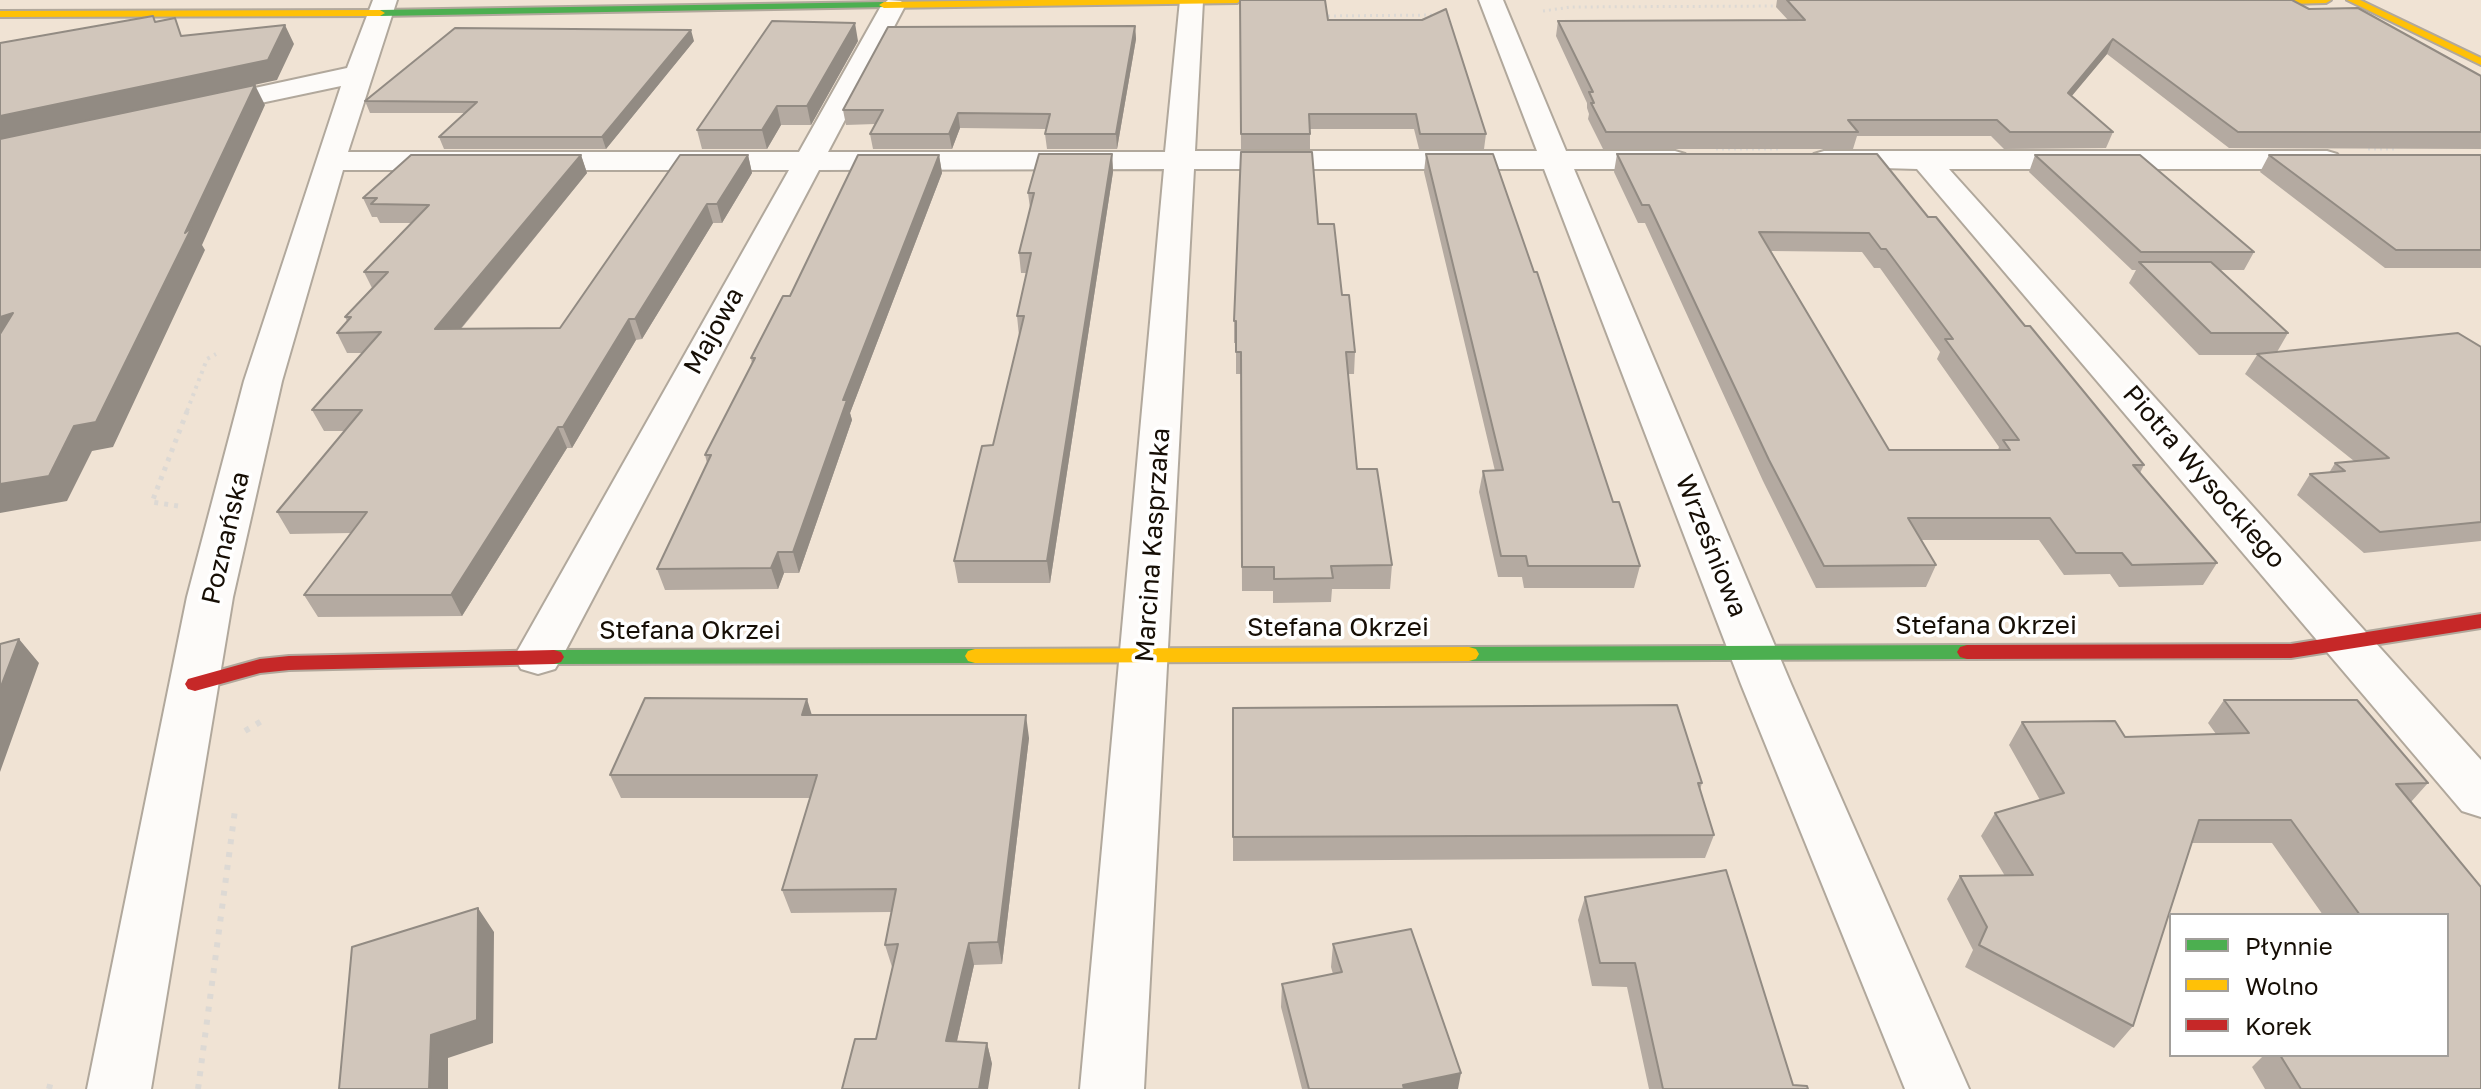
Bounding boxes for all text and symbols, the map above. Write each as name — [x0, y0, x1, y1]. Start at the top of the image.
street label: Majowa — [677, 282, 751, 380]
street label: Piotra Wysockiego — [2116, 379, 2292, 575]
street label: Marcina Kasprzaka — [1129, 427, 1177, 663]
street label: Poznańska — [196, 469, 256, 607]
street label: Wrześniowa — [1668, 470, 1754, 622]
street label: Stefana Okrzei — [1895, 610, 2077, 642]
street label: Stefana Okrzei — [1247, 612, 1429, 644]
street label: Stefana Okrzei — [599, 615, 781, 647]
legend — [2169, 913, 2449, 1057]
text: Płynnie — [2245, 931, 2333, 960]
text: Wolno — [2245, 971, 2318, 1000]
text: Korek — [2245, 1011, 2312, 1040]

